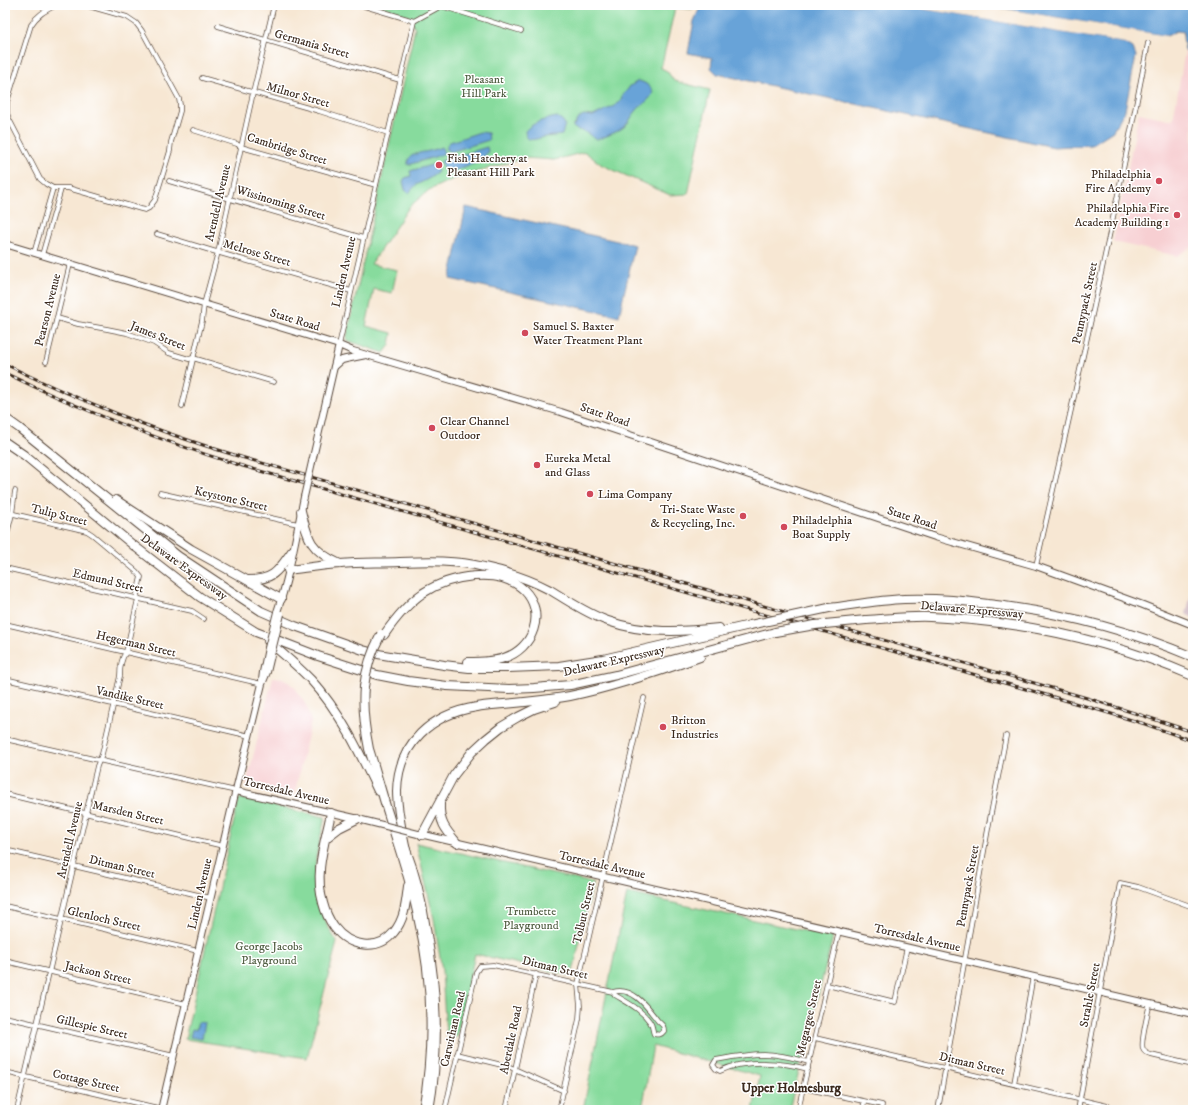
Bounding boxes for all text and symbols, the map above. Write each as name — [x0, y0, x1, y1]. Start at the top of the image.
street label: Germania Street — [273, 26, 351, 62]
park label: Pleasant Hill Park — [461, 72, 507, 101]
street label: Milnor Street — [265, 79, 332, 111]
street label: Cambridge Street — [245, 130, 329, 168]
place label: Fish Hatchery at Pleasant Hill Park — [447, 151, 535, 180]
marker: Fish Hatchery at Pleasant Hill Park — [434, 160, 444, 170]
street label: Arendell Avenue — [202, 163, 234, 243]
place label: Philadelphia Fire Academy — [1085, 167, 1152, 196]
marker: Philadelphia Fire Academy — [1154, 176, 1164, 186]
street label: Wissinoming Street — [234, 182, 328, 224]
place label: Philadelphia Fire Academy Building 1 — [1075, 201, 1169, 230]
marker: Philadelphia Fire Academy Building 1 — [1172, 210, 1182, 220]
street label: Linden Avenue — [329, 235, 359, 309]
street label: Melrose Street — [221, 236, 293, 270]
street label: Pennypack Street — [1069, 261, 1101, 345]
street label: Pearson Avenue — [32, 272, 64, 348]
street label: State Road — [268, 305, 322, 335]
street label: James Street — [127, 318, 188, 354]
place label: Samuel S. Baxter Water Treatment Plant — [532, 319, 643, 348]
marker: Samuel S. Baxter Water Treatment Plant — [520, 328, 530, 338]
street label: State Road — [578, 400, 632, 430]
place label: Clear Channel Outdoor — [440, 414, 509, 443]
marker: Clear Channel Outdoor — [427, 423, 437, 433]
place label: Eureka Metal and Glass — [545, 451, 611, 480]
marker: Eureka Metal and Glass — [532, 460, 542, 470]
street label: Keystone Street — [193, 483, 269, 515]
place label: Lima Company — [598, 487, 673, 502]
marker: Lima Company — [585, 489, 595, 499]
street label: Tulip Street — [29, 501, 89, 529]
place label: Tri-State Waste & Recycling, Inc. — [651, 502, 735, 531]
street label: State Road — [885, 503, 939, 533]
marker: Tri-State Waste & Recycling, Inc. — [738, 511, 748, 521]
place label: Philadelphia Boat Supply — [792, 513, 853, 542]
marker: Philadelphia Boat Supply — [779, 522, 789, 532]
street label: Delaware Expressway — [138, 531, 231, 604]
street label: Edmund Street — [71, 566, 145, 596]
street label: Delaware Expressway — [920, 598, 1025, 622]
street label: Hegerman Street — [95, 628, 178, 661]
street label: Delaware Expressway — [562, 642, 666, 680]
street label: Vandike Street — [94, 683, 165, 713]
place label: Britton Industries — [671, 713, 718, 742]
marker: Britton Industries — [658, 722, 668, 732]
street label: Torresdale Avenue — [241, 774, 331, 808]
street label: Marsden Street — [91, 798, 165, 829]
street label: Arendell Avenue — [54, 800, 86, 880]
street label: Pennypack Street — [953, 844, 983, 928]
street label: Torresdale Avenue — [557, 848, 647, 882]
street label: Ditman Street — [88, 852, 157, 882]
street label: Linden Avenue — [185, 857, 215, 931]
street label: Tolbut Street — [570, 880, 598, 946]
street label: Glenloch Street — [66, 903, 142, 935]
park label: Trumbette Playground — [503, 904, 559, 933]
street label: Torresdale Avenue — [872, 921, 962, 955]
park label: George Jacobs Playground — [235, 939, 303, 968]
street label: Ditman Street — [521, 953, 590, 983]
street label: Jackson Street — [62, 958, 133, 988]
street label: Strahle Street — [1076, 961, 1104, 1029]
street label: Megargee Street — [793, 978, 825, 1058]
street label: Carwithan Road — [437, 990, 469, 1068]
street label: Aberdale Road — [496, 1004, 526, 1076]
street label: Gillespie Street — [55, 1012, 129, 1043]
street label: Ditman Street — [938, 1049, 1007, 1079]
street label: Cottage Street — [51, 1066, 121, 1096]
district label: Upper Holmesburg — [741, 1080, 842, 1097]

